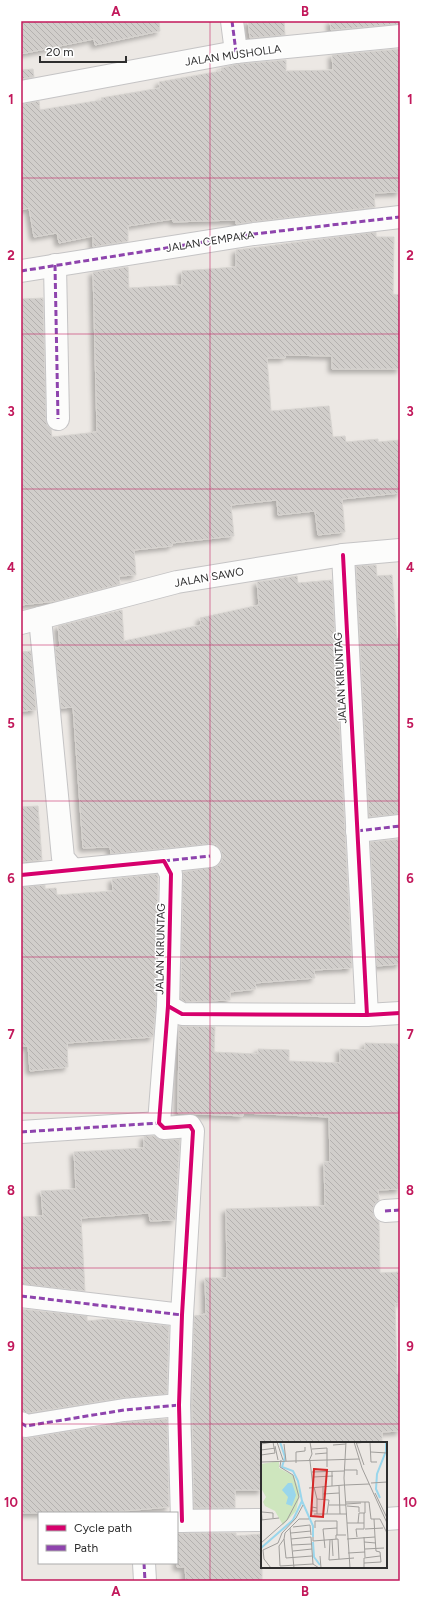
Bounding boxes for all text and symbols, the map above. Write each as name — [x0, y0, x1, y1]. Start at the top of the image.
text: A — [111, 4, 121, 19]
text: B — [301, 4, 309, 19]
scale bar — [40, 38, 126, 64]
street label: JALAN MUSHOLLA — [184, 42, 283, 69]
text: 20 m — [46, 45, 74, 59]
text: 1 — [8, 92, 14, 107]
text: 1 — [407, 92, 413, 107]
street label: JALAN CEMPAKA — [165, 228, 256, 255]
text: 2 — [7, 248, 15, 263]
text: 2 — [406, 248, 414, 263]
text: 3 — [7, 404, 15, 419]
text: 3 — [406, 404, 414, 419]
text: 4 — [7, 560, 15, 575]
text: 4 — [406, 560, 414, 575]
street label: JALAN SAWO — [173, 565, 245, 590]
street label: JALAN KIRUNTAG — [332, 632, 349, 724]
text: 5 — [7, 716, 15, 731]
text: 5 — [406, 716, 414, 731]
text: 6 — [7, 871, 15, 886]
text: 6 — [406, 871, 414, 886]
street label: JALAN KIRUNTAG — [153, 903, 168, 995]
text: 7 — [7, 1027, 15, 1042]
text: 7 — [406, 1027, 414, 1042]
text: 8 — [7, 1183, 15, 1198]
text: 8 — [406, 1183, 414, 1198]
text: 9 — [7, 1339, 15, 1354]
text: 9 — [406, 1339, 414, 1354]
inset map — [261, 1442, 387, 1568]
text: 10 — [4, 1495, 18, 1510]
text: 10 — [403, 1495, 417, 1510]
legend — [38, 1512, 178, 1564]
text: Cycle path — [74, 1521, 132, 1535]
text: Path — [74, 1541, 98, 1555]
text: A — [111, 1584, 121, 1599]
text: B — [301, 1584, 309, 1599]

